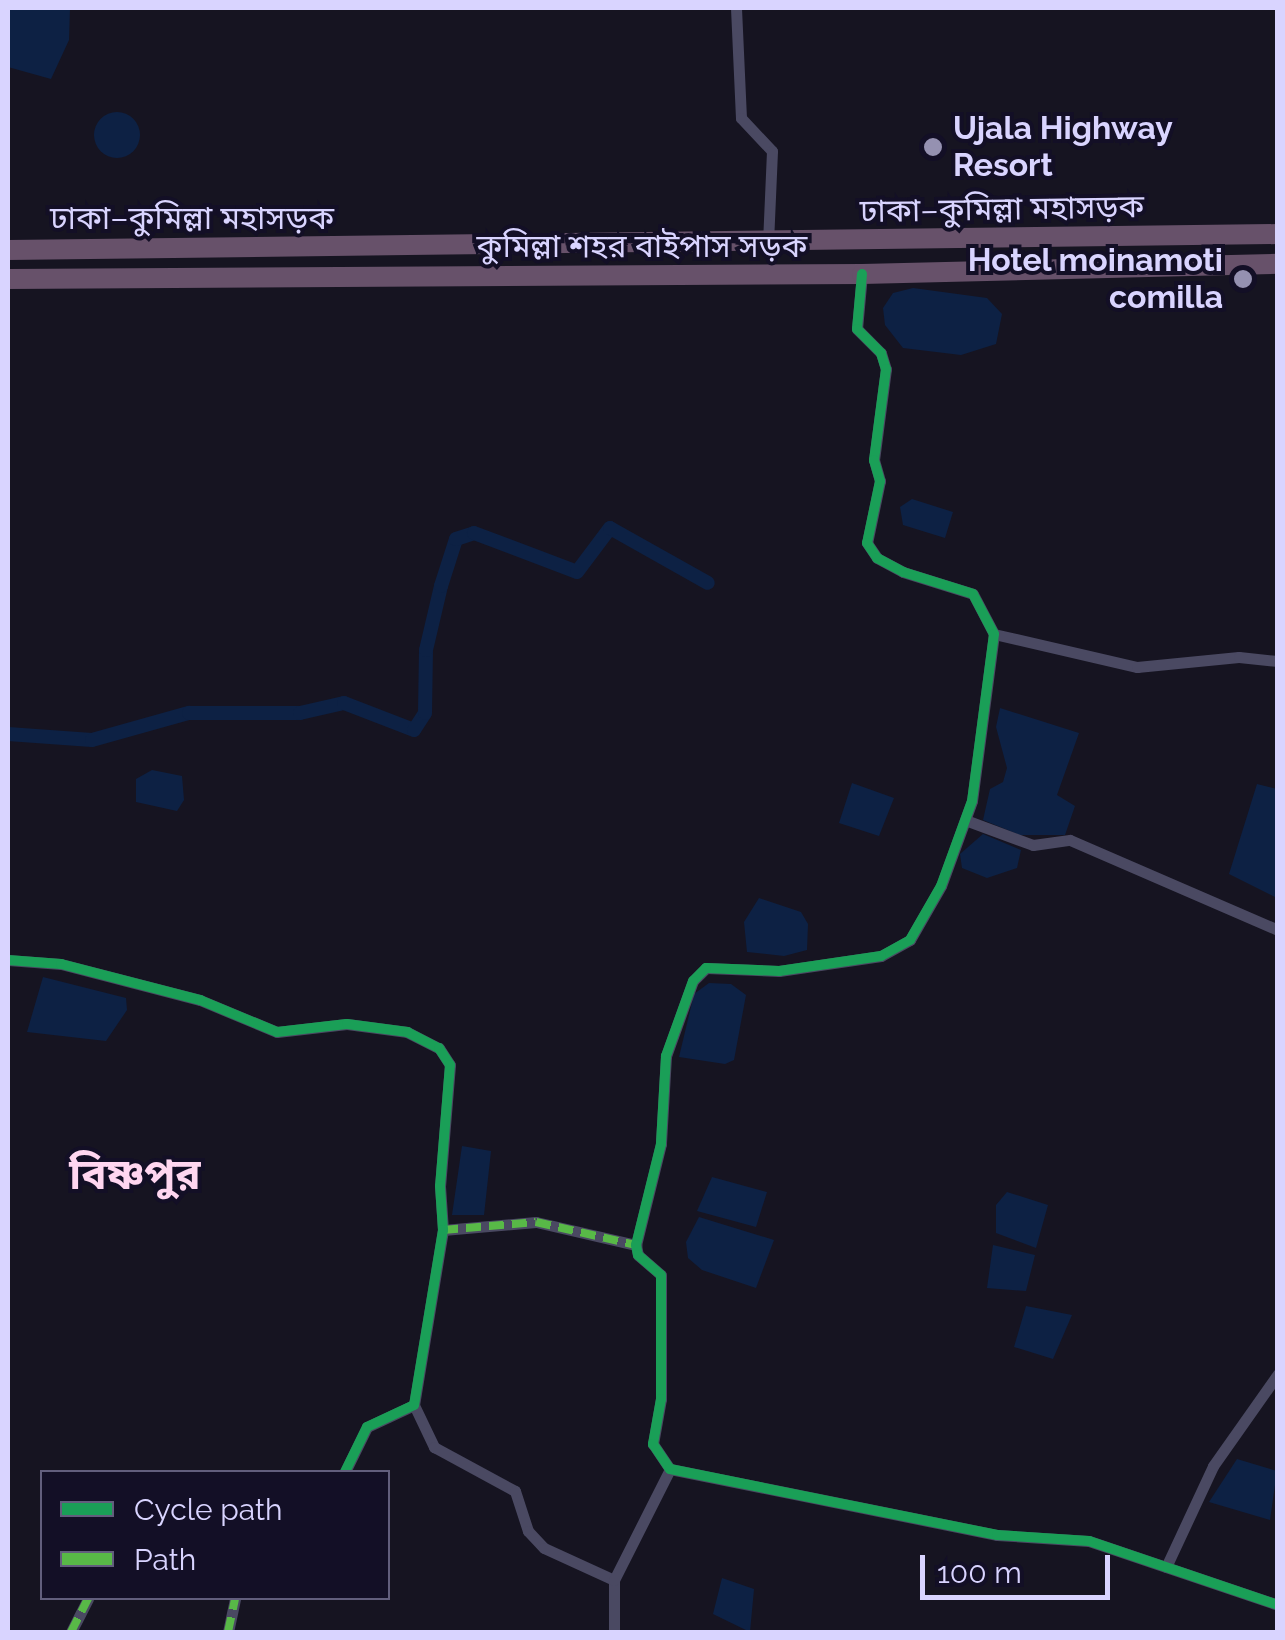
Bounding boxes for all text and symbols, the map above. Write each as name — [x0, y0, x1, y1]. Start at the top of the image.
place label: Ujala Highway Resort — [953, 110, 1173, 185]
marker: Ujala Highway Resort — [922, 136, 944, 158]
street label: ঢাকা–কুমিল্লা মহাসড়ক — [860, 187, 1144, 231]
street label: ঢাকা–কুমিল্লা মহাসড়ক — [50, 199, 334, 237]
street label: কুমিল্লা শহর বাইপাস সড়ক — [477, 227, 807, 265]
place label: Hotel moinamoti comilla — [967, 242, 1223, 317]
marker: Hotel moinamoti comilla — [1232, 268, 1254, 290]
district label: বিষ্ণপুর — [69, 1150, 201, 1200]
legend — [40, 1470, 390, 1600]
text: Cycle path — [134, 1492, 282, 1527]
scale bar — [925, 1535, 1115, 1597]
text: Path — [134, 1542, 196, 1577]
text: 100 m — [937, 1555, 1022, 1590]

